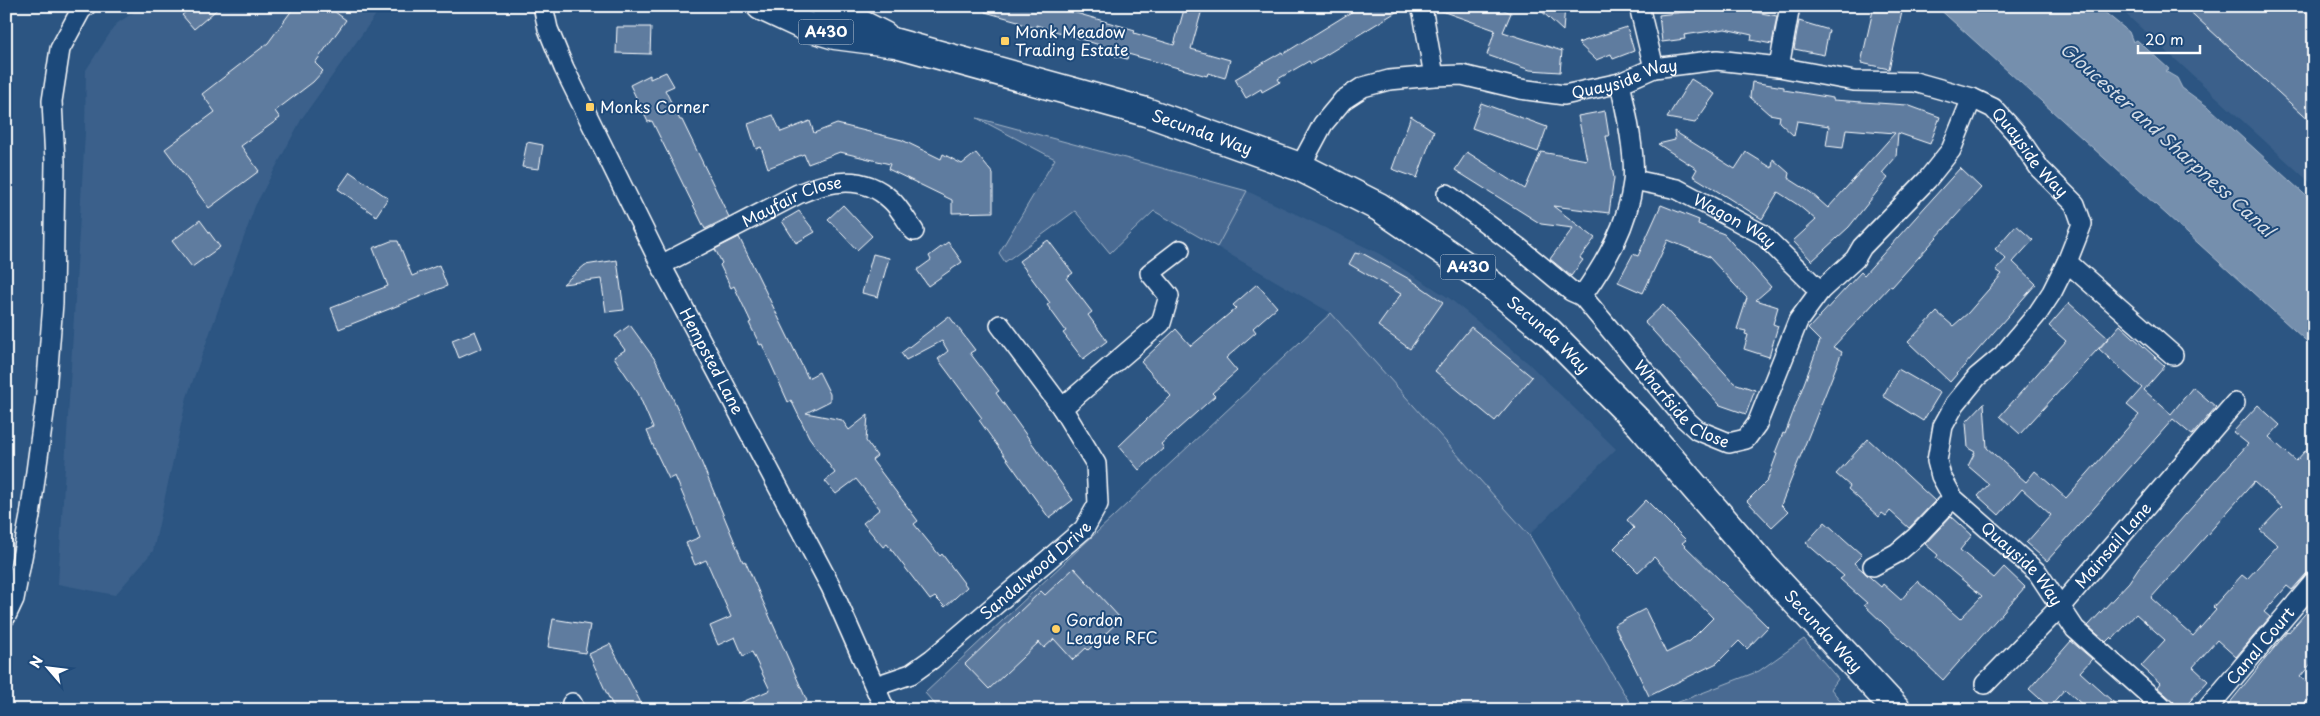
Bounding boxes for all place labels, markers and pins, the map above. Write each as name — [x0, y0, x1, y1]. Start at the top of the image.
place label: Monk Meadow Trading Estate — [1015, 19, 1128, 61]
marker: Monk Meadow Trading Estate — [999, 35, 1011, 47]
place label: Monks Corner — [600, 94, 710, 118]
marker: Monks Corner — [584, 101, 596, 113]
place label: Gordon League RFC — [1066, 607, 1158, 649]
marker: Gordon League RFC — [1050, 623, 1062, 635]

